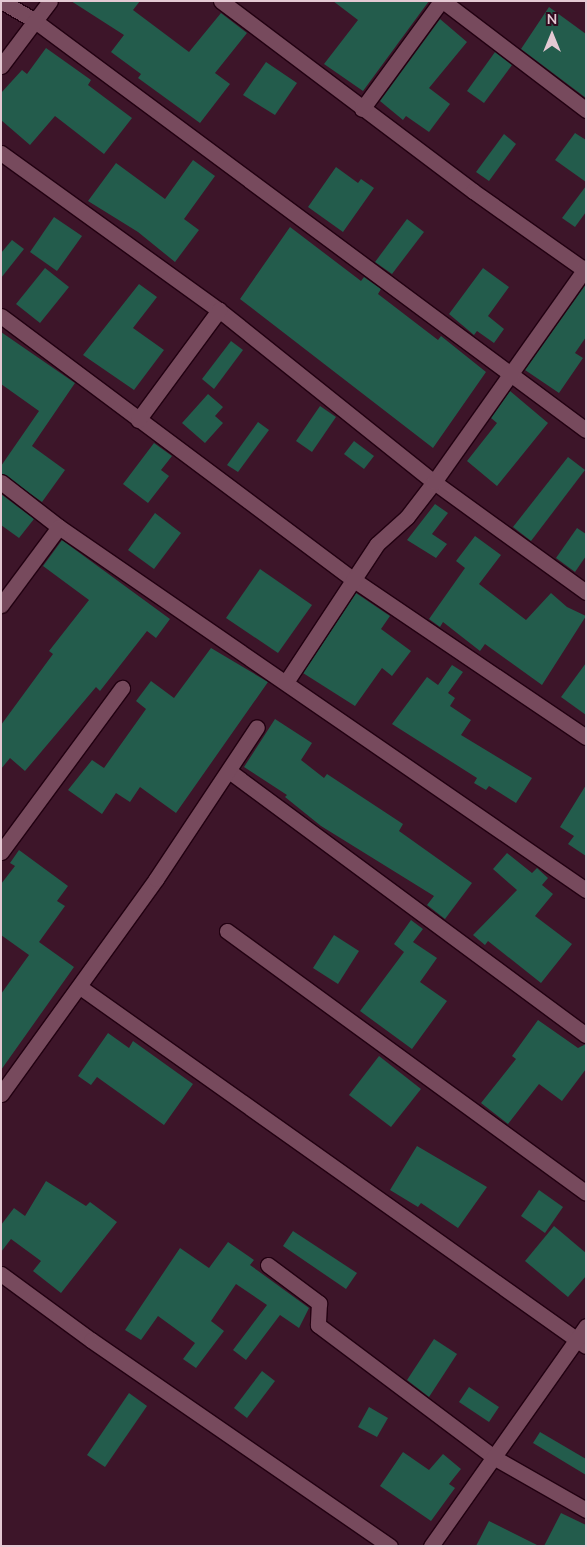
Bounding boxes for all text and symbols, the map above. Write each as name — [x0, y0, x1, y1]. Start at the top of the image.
north arrow — [527, 10, 577, 60]
text: N — [547, 10, 557, 29]

